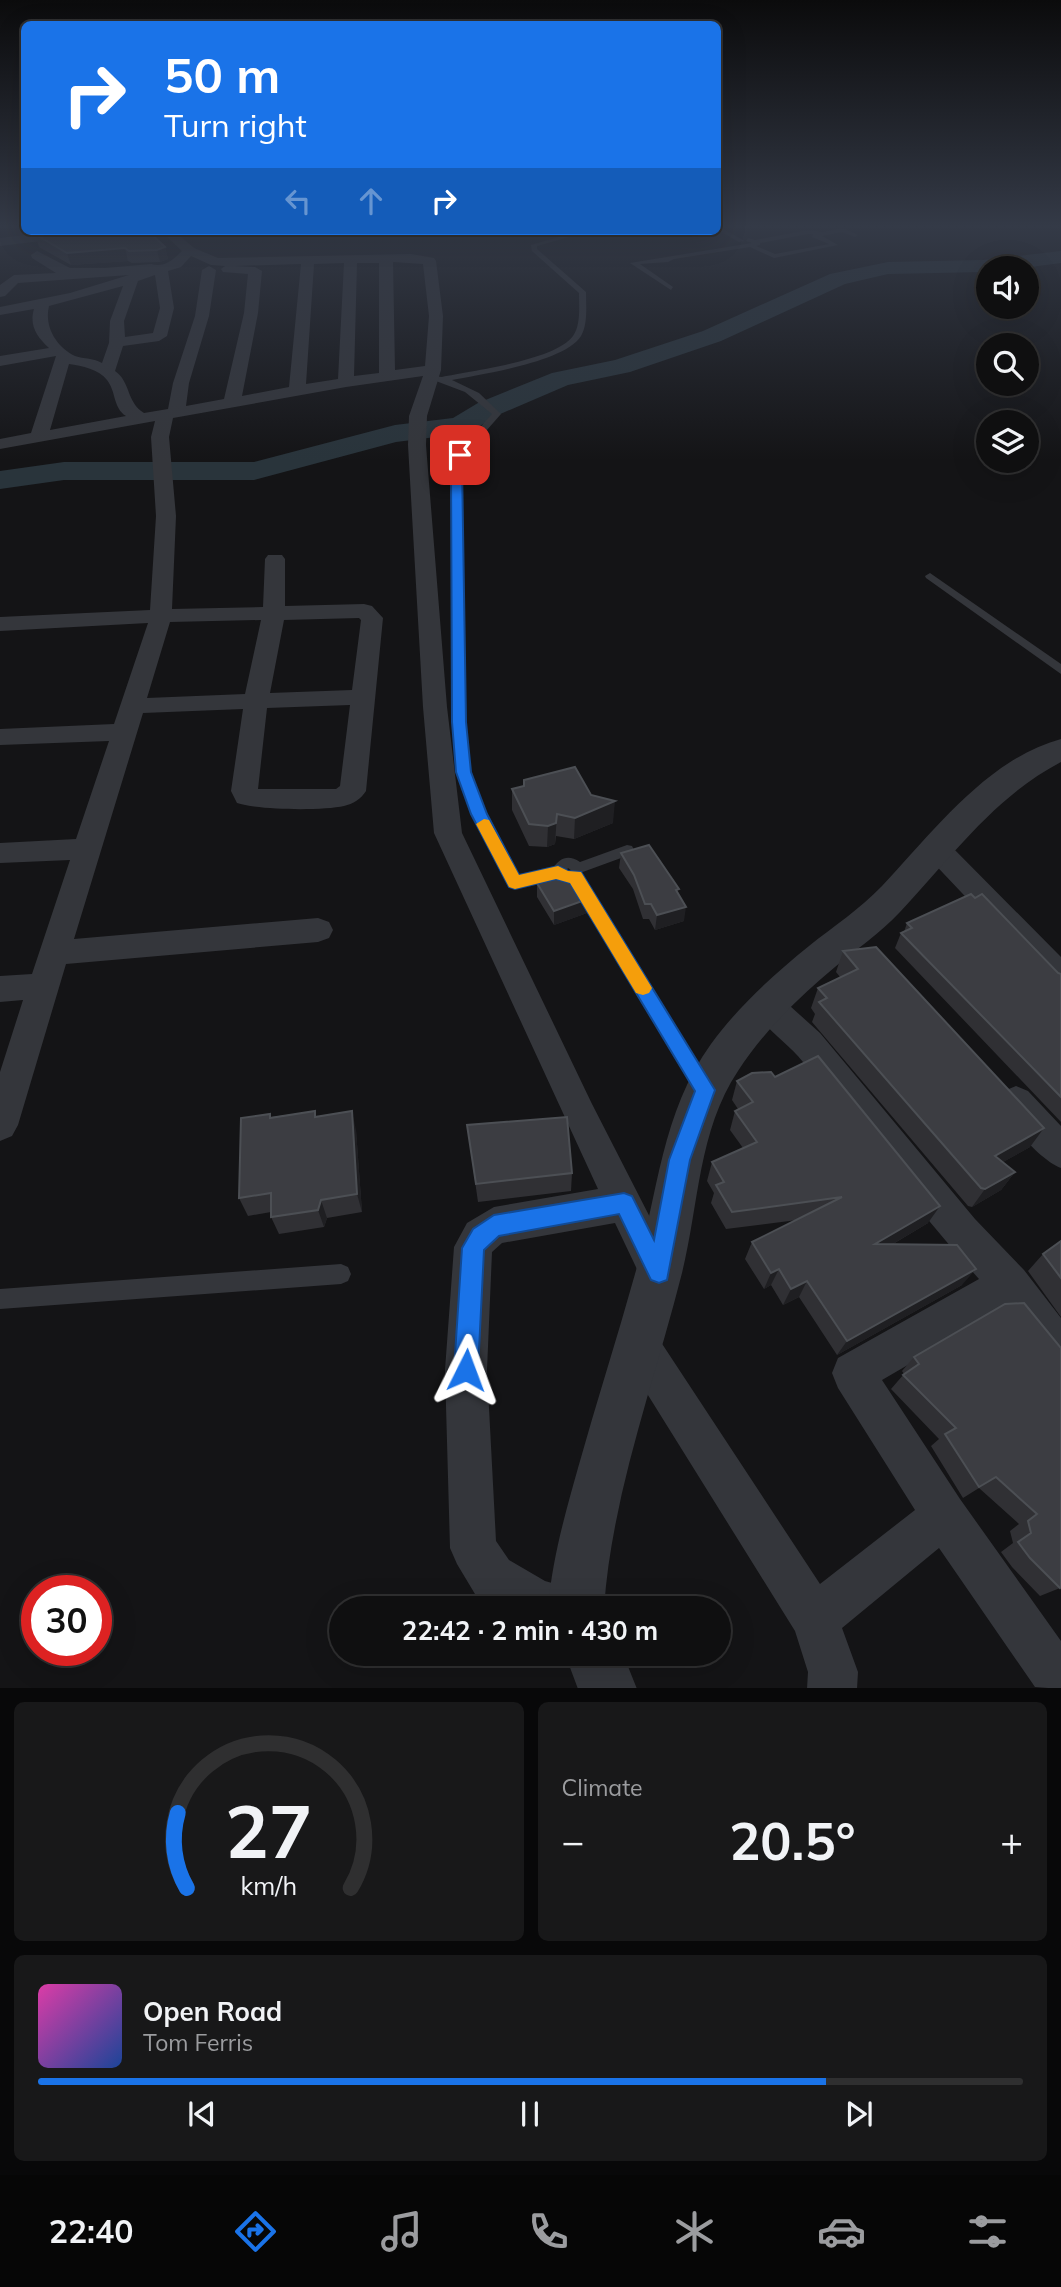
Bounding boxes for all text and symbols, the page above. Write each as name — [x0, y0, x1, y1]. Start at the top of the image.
text: 50 m — [164, 44, 280, 105]
icon: right — [49, 49, 140, 140]
text: Turn right — [164, 105, 307, 145]
icon: left — [279, 182, 317, 220]
icon: ahead — [352, 182, 390, 220]
icon: right — [425, 182, 463, 220]
map controls — [976, 256, 1039, 473]
button: sound — [976, 256, 1039, 319]
button: search — [976, 333, 1039, 396]
button: layers — [976, 410, 1039, 473]
pin — [430, 425, 490, 485]
icon: arrive — [441, 436, 479, 474]
position arrow — [429, 1333, 503, 1407]
speed limit sign: 30 — [21, 1575, 112, 1666]
text: 22:42 · 2 min · 430 m — [402, 1614, 658, 1647]
text: Climate — [562, 1773, 643, 1802]
text: 27 — [225, 1785, 312, 1876]
text: 20.5° — [729, 1808, 855, 1873]
text: − — [562, 1817, 584, 1865]
text: + — [1000, 1817, 1023, 1865]
text: km/h — [240, 1869, 297, 1900]
text: Open Road — [143, 1995, 282, 2028]
text: Tom Ferris — [143, 2028, 253, 2057]
icon: previous — [183, 2095, 221, 2133]
icon: pause — [511, 2095, 549, 2133]
icon: next — [840, 2095, 878, 2133]
icon: directions — [231, 2207, 280, 2256]
icon: music — [377, 2207, 426, 2256]
icon: phone — [524, 2207, 573, 2256]
icon: climate — [670, 2207, 719, 2256]
icon: car — [817, 2207, 866, 2256]
icon: filters — [963, 2207, 1012, 2256]
text: 22:40 — [49, 2211, 133, 2251]

